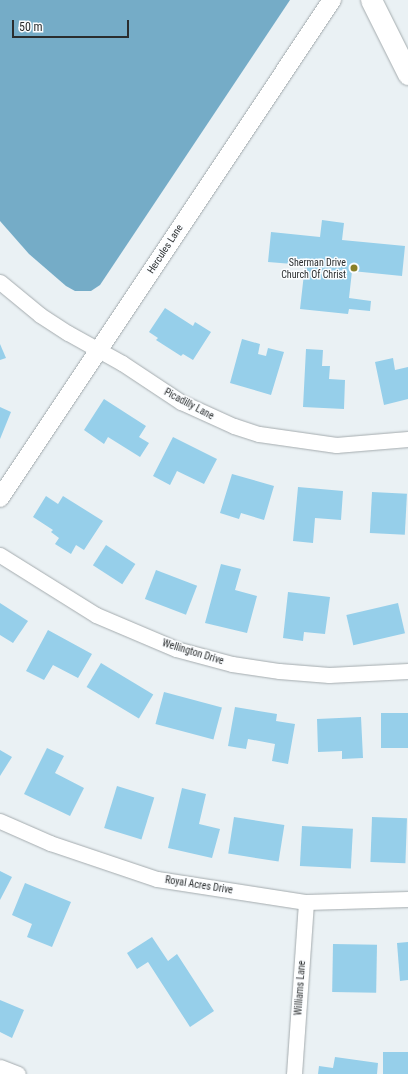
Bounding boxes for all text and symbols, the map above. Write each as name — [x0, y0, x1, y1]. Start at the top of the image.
scale bar — [14, 12, 131, 38]
text: 50 m — [19, 20, 43, 34]
street label: Hercules Lane — [145, 222, 185, 276]
place label: Sherman Drive Church Of Christ — [281, 256, 346, 280]
marker: Sherman Drive Church Of Christ — [349, 263, 359, 273]
street label: Picadilly Lane — [162, 386, 216, 422]
street label: Wellington Drive — [161, 637, 225, 667]
street label: Royal Acres Drive — [164, 874, 234, 896]
street label: Williams Lane — [292, 960, 308, 1016]

